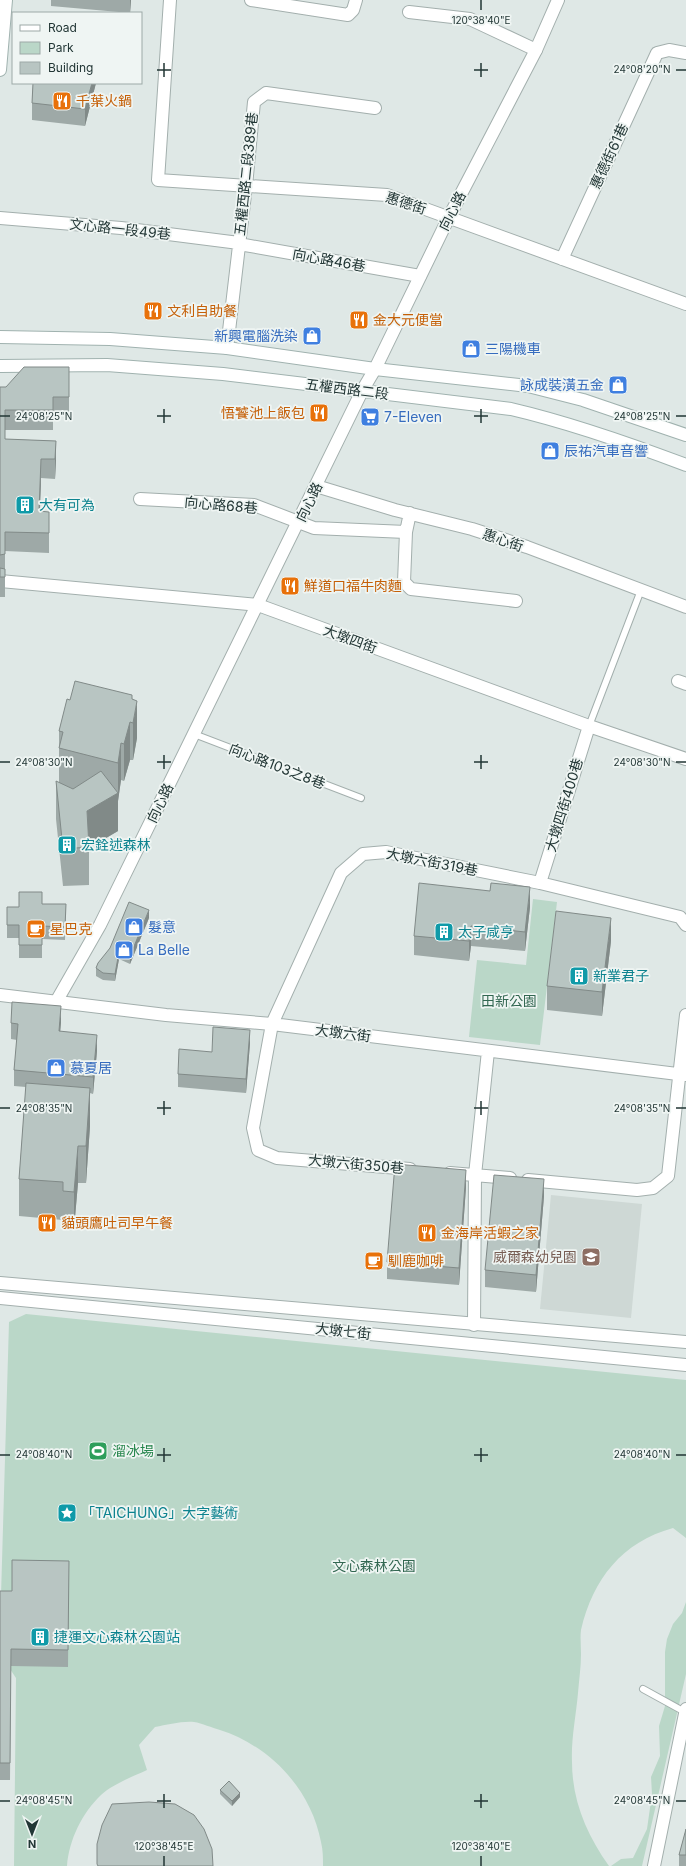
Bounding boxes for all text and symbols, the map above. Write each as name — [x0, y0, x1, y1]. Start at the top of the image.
legend — [12, 12, 142, 84]
text: 120°38'40"E — [451, 14, 511, 26]
text: Road — [48, 20, 77, 35]
text: Park — [48, 40, 74, 55]
text: Building — [48, 60, 93, 75]
text: 24°08'20"N — [614, 63, 670, 75]
restaurant icon: 千葉火鍋 — [51, 90, 73, 112]
place label: 千葉火鍋 — [76, 92, 132, 109]
street label: 五權西路二段389巷 — [231, 111, 260, 236]
street label: 惠德街61巷 — [586, 120, 631, 191]
street label: 惠德街 — [384, 188, 429, 217]
street label: 向心路 — [434, 188, 469, 233]
street label: 文心路一段49巷 — [69, 215, 172, 242]
street label: 向心路46巷 — [291, 245, 367, 274]
restaurant icon: 文利自助餐 — [142, 300, 164, 322]
place label: 文利自助餐 — [167, 302, 237, 319]
restaurant icon: 金大元便當 — [348, 309, 370, 331]
place label: 金大元便當 — [373, 311, 443, 328]
shop icon: 新興電腦洗染 — [301, 325, 323, 347]
place label: 新興電腦洗染 — [214, 327, 298, 344]
shop icon: 三陽機車 — [460, 338, 482, 360]
place label: 三陽機車 — [485, 340, 541, 357]
shop icon: 詠成裝潢五金 — [607, 374, 629, 396]
street label: 五權西路二段 — [304, 375, 390, 402]
place label: 詠成裝潢五金 — [520, 376, 604, 393]
restaurant icon: 悟饕池上飯包 — [308, 402, 330, 424]
place label: 悟饕池上飯包 — [221, 404, 305, 421]
supermarket icon: 7-Eleven — [359, 406, 381, 428]
place label: 7-Eleven — [384, 408, 442, 425]
text: 24°08'25"N — [16, 410, 72, 422]
text: 24°08'25"N — [614, 410, 670, 422]
shop icon: 辰祐汽車音響 — [539, 440, 561, 462]
place label: 辰祐汽車音響 — [564, 442, 648, 459]
street label: 向心路 — [292, 479, 325, 524]
street label: 向心路68巷 — [184, 493, 258, 516]
building icon: 大有可為 — [14, 494, 36, 516]
place label: 大有可為 — [39, 496, 95, 513]
street label: 惠心街 — [481, 525, 526, 554]
restaurant icon: 鮮道口福牛肉麵 — [279, 575, 301, 597]
place label: 鮮道口福牛肉麵 — [304, 577, 402, 594]
street label: 大墩四街 — [321, 621, 379, 656]
street label: 向心路103之8巷 — [227, 739, 328, 792]
text: 24°08'30"N — [16, 756, 72, 768]
street label: 大墩四街400巷 — [541, 756, 586, 854]
text: 24°08'30"N — [614, 756, 670, 768]
street label: 向心路 — [143, 780, 176, 825]
building icon: 宏銓述森林 — [56, 834, 78, 856]
place label: 宏銓述森林 — [81, 836, 151, 853]
street label: 大墩六街319巷 — [385, 844, 479, 879]
shop icon: 髮意 — [123, 916, 145, 938]
cafe icon: 星巴克 — [25, 918, 47, 940]
place label: 髮意 — [148, 918, 176, 935]
place label: 星巴克 — [50, 920, 92, 937]
building icon: 太子咸亨 — [433, 921, 455, 943]
place label: 太子咸亨 — [458, 923, 514, 940]
shop icon: La Belle — [113, 939, 135, 961]
place label: La Belle — [138, 941, 190, 958]
building icon: 新業君子 — [568, 965, 590, 987]
place label: 新業君子 — [593, 967, 649, 984]
park label: 田新公園 — [481, 992, 537, 1009]
street label: 大墩六街 — [314, 1021, 372, 1044]
shop icon: 慕夏居 — [45, 1057, 67, 1079]
place label: 慕夏居 — [70, 1059, 112, 1076]
text: 24°08'35"N — [16, 1102, 72, 1114]
text: 24°08'35"N — [614, 1102, 670, 1114]
street label: 大墩六街350巷 — [307, 1151, 405, 1176]
restaurant icon: 貓頭鷹吐司早午餐 — [36, 1212, 58, 1234]
place label: 貓頭鷹吐司早午餐 — [61, 1214, 173, 1231]
restaurant icon: 金海岸活蝦之家 — [416, 1222, 438, 1244]
place label: 金海岸活蝦之家 — [441, 1224, 539, 1241]
school or university icon: 威爾森幼兒園 — [580, 1246, 602, 1268]
place label: 威爾森幼兒園 — [493, 1248, 577, 1265]
cafe icon: 馴鹿咖啡 — [363, 1250, 385, 1272]
place label: 馴鹿咖啡 — [388, 1252, 444, 1269]
street label: 大墩七街 — [314, 1319, 372, 1342]
sports icon: 溜冰場 — [87, 1440, 109, 1462]
place label: 溜冰場 — [112, 1442, 154, 1459]
text: 24°08'40"N — [16, 1448, 72, 1460]
text: 24°08'40"N — [614, 1448, 670, 1460]
place icon: 「TAICHUNG」大字藝術 — [56, 1502, 78, 1524]
place label: 「TAICHUNG」大字藝術 — [81, 1504, 238, 1521]
park label: 文心森林公園 — [332, 1557, 416, 1574]
building icon: 捷運文心森林公園站 — [29, 1626, 51, 1648]
place label: 捷運文心森林公園站 — [54, 1628, 180, 1645]
text: 24°08'45"N — [16, 1794, 72, 1806]
text: 24°08'45"N — [614, 1794, 670, 1806]
north arrow — [12, 1814, 52, 1854]
text: N — [28, 1837, 36, 1851]
text: 120°38'45"E — [135, 1840, 193, 1852]
text: 120°38'40"E — [451, 1840, 511, 1852]

